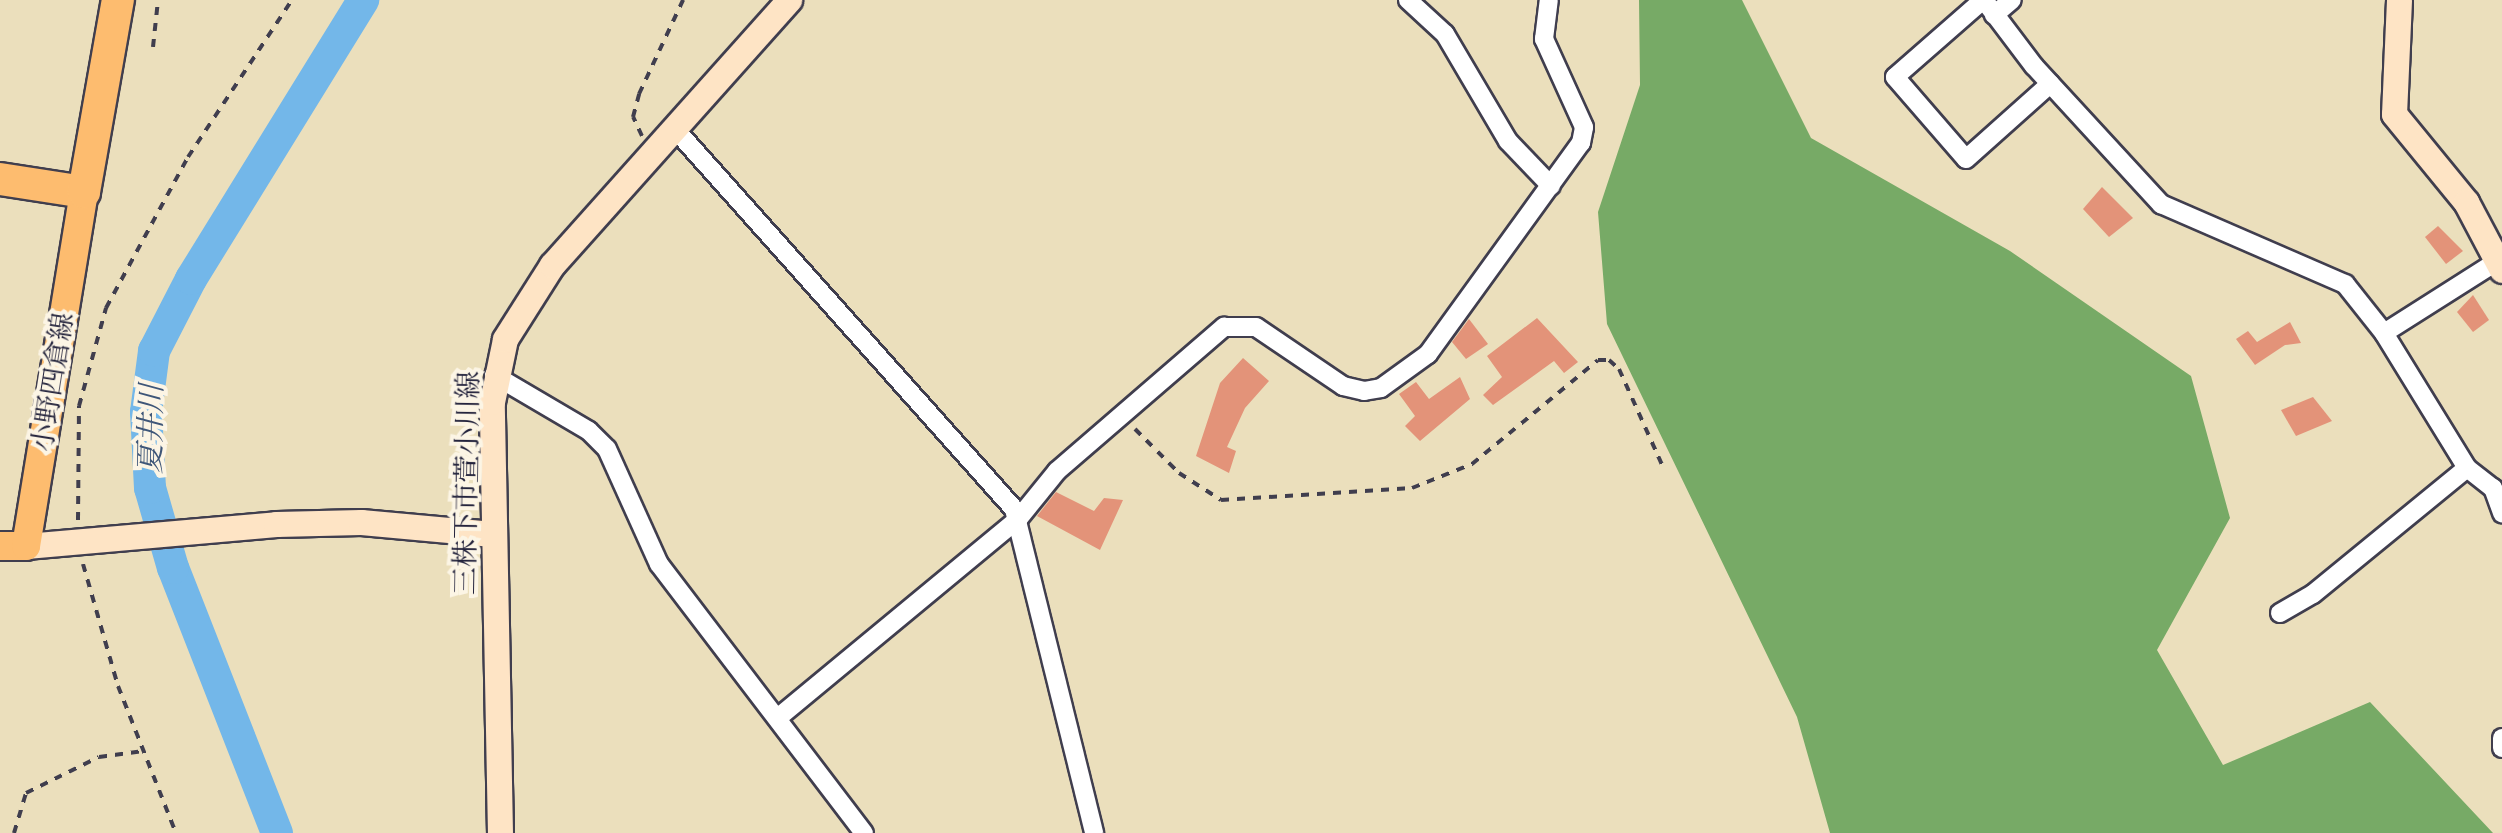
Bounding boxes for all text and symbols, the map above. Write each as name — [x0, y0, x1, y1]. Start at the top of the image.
street label: 小野四倉線 — [25, 310, 81, 454]
street label: 三株下市萱小川線 — [448, 371, 486, 595]
water label: 夏井川 — [132, 384, 170, 474]

